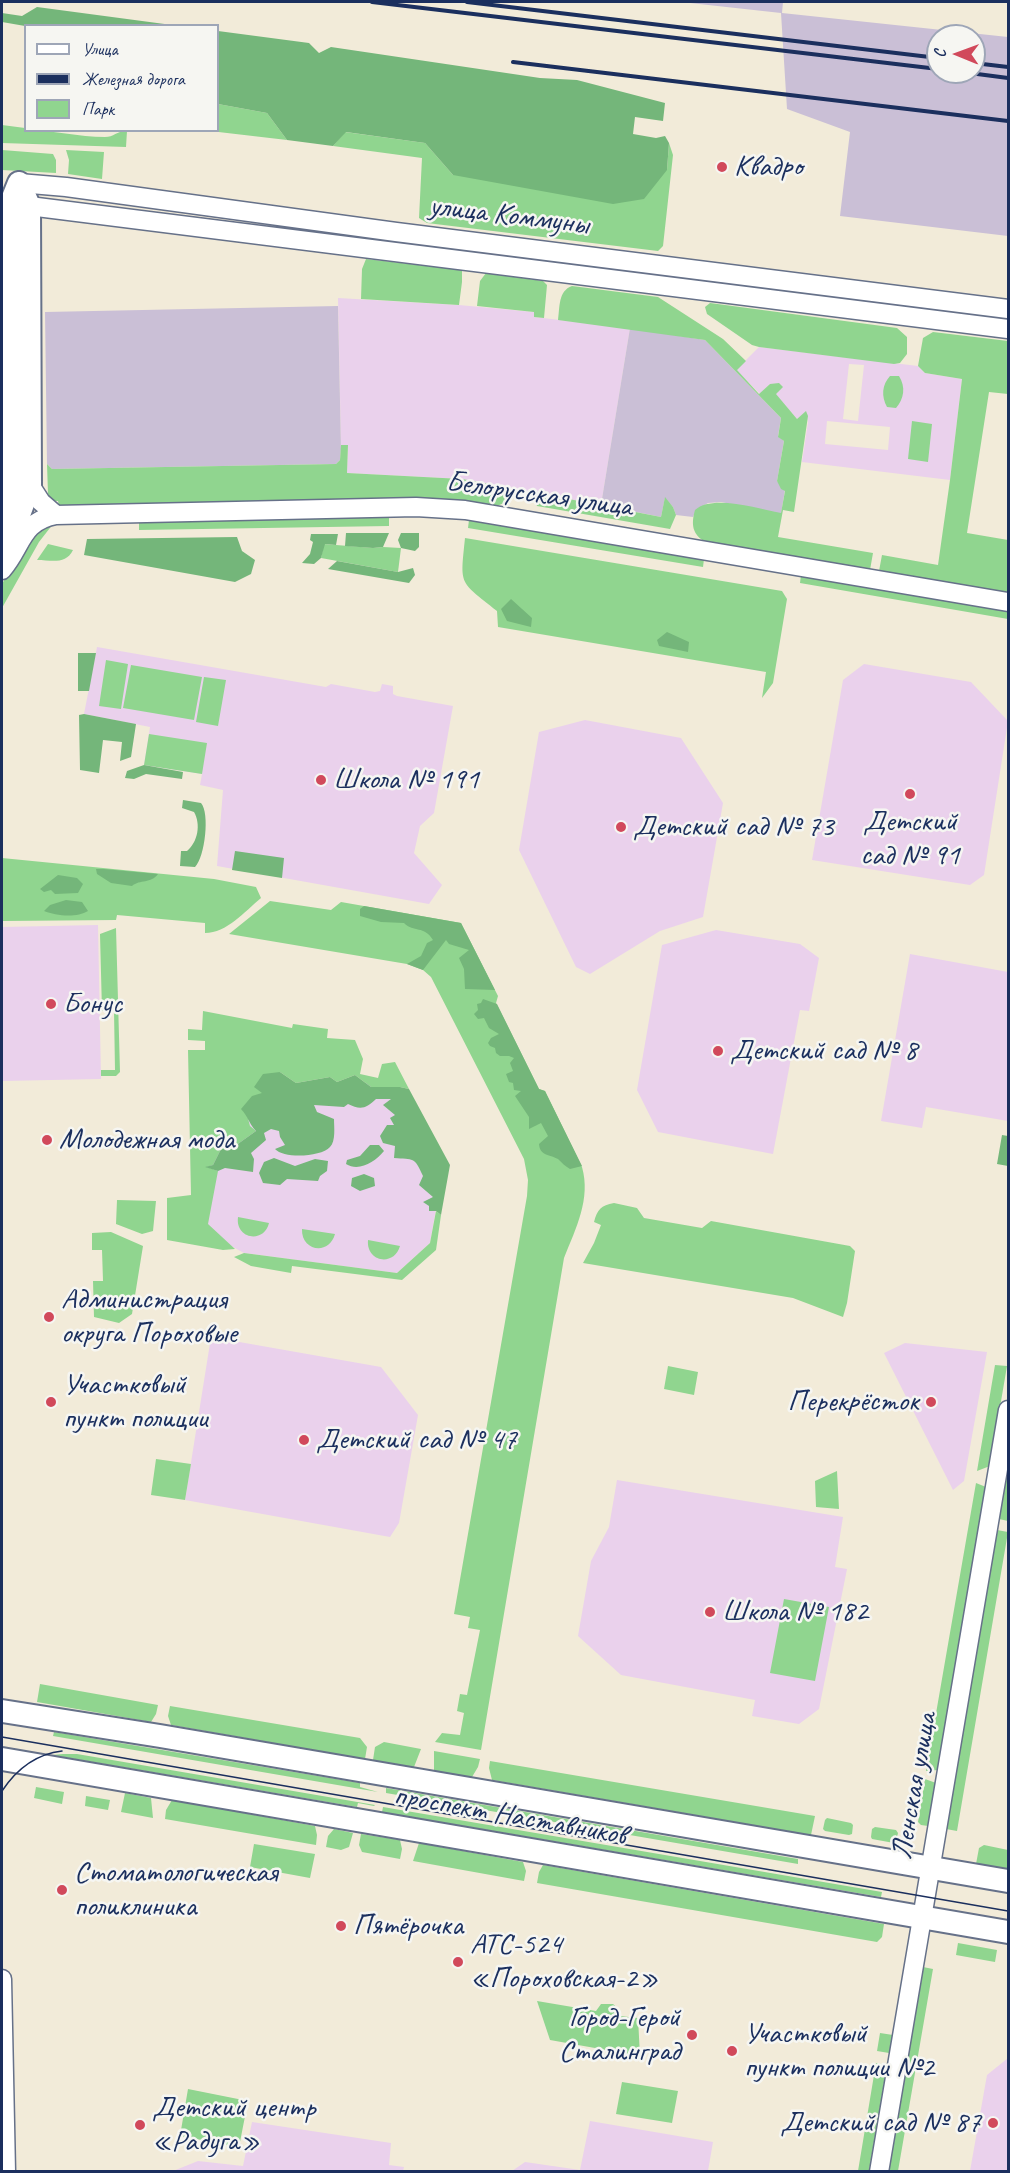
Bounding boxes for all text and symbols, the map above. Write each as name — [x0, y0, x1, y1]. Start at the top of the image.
legend — [24, 24, 219, 132]
north arrow — [926, 24, 986, 84]
text: Улица — [82, 38, 118, 60]
text: С — [930, 50, 950, 58]
text: Железная дорога — [82, 68, 185, 90]
text: Парк — [82, 98, 114, 120]
place label: Квадро — [734, 149, 803, 185]
marker: Квадро — [715, 160, 729, 174]
street label: улица Коммуны — [427, 188, 591, 244]
street label: Белорусская улица — [444, 464, 634, 526]
place label: Школа № 191 — [333, 762, 479, 798]
marker: Школа № 191 — [314, 773, 328, 787]
marker: Детский сад № 91 — [903, 787, 917, 801]
place label: Детский сад № 91 — [860, 804, 960, 874]
place label: Детский сад № 73 — [633, 809, 834, 845]
marker: Детский сад № 73 — [614, 820, 628, 834]
place label: Бонус — [63, 986, 122, 1022]
marker: Бонус — [44, 997, 58, 1011]
place label: Детский сад № 8 — [730, 1033, 917, 1069]
marker: Детский сад № 8 — [711, 1044, 725, 1058]
place label: Молодежная мода — [59, 1122, 234, 1158]
marker: Молодежная мода — [40, 1133, 54, 1147]
place label: Администрация округа Пороховые — [61, 1282, 237, 1352]
marker: Администрация округа Пороховые — [42, 1310, 56, 1324]
place label: Участковый пункт полиции — [63, 1367, 208, 1438]
place label: Перекрёсток — [787, 1384, 919, 1420]
marker: Участковый пункт полиции — [44, 1395, 58, 1409]
marker: Перекрёсток — [924, 1395, 938, 1409]
place label: Детский сад № 47 — [316, 1422, 517, 1458]
marker: Детский сад № 47 — [297, 1433, 311, 1447]
place label: Школа № 182 — [722, 1594, 868, 1630]
marker: Школа № 182 — [703, 1605, 717, 1619]
street label: Ленская улица — [884, 1710, 946, 1862]
street label: проспект Наставников — [391, 1778, 629, 1854]
place label: Стоматологическая поликлиника — [74, 1855, 277, 1926]
marker: Стоматологическая поликлиника — [55, 1883, 69, 1897]
place label: Пятёрочка — [353, 1908, 463, 1944]
marker: Пятёрочка — [334, 1919, 348, 1933]
place label: АТС-524 «Пороховская-2» — [470, 1927, 659, 1998]
marker: АТС-524 «Пороховская-2» — [451, 1955, 465, 1969]
place label: Город-Герой Сталинград — [559, 2000, 680, 2070]
place label: Участковый пункт полиции №2 — [744, 2016, 934, 2086]
marker: Город-Герой Сталинград — [685, 2028, 699, 2042]
marker: Участковый пункт полиции №2 — [725, 2044, 739, 2058]
place label: Детский центр «Радуга» — [152, 2090, 316, 2160]
place label: Детский сад № 87 — [780, 2105, 981, 2141]
marker: Детский сад № 87 — [986, 2116, 1000, 2130]
marker: Детский центр «Радуга» — [133, 2118, 147, 2132]

